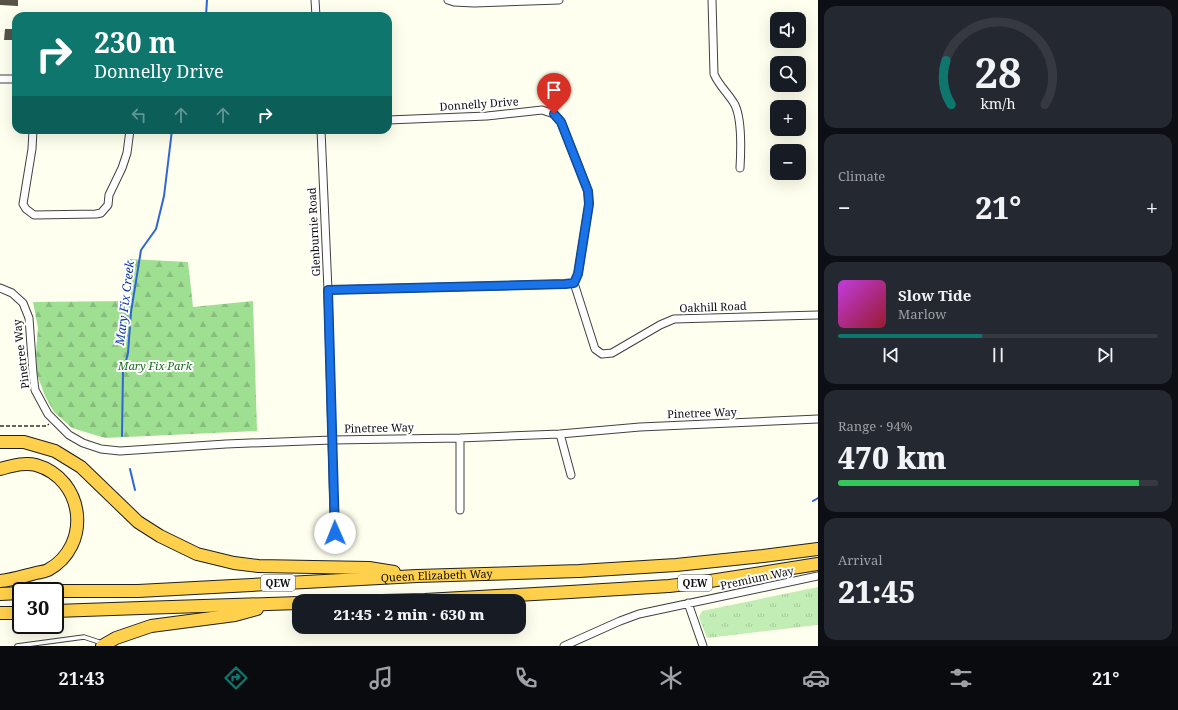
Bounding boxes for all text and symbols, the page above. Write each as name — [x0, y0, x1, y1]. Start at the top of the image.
map controls — [770, 12, 806, 180]
button: sound — [770, 12, 806, 48]
text: 230 m — [94, 23, 176, 61]
icon: right — [28, 28, 80, 80]
text: 28 — [974, 44, 1022, 100]
button: search — [770, 56, 806, 92]
text: Donnelly Drive — [94, 59, 224, 83]
pin — [537, 73, 571, 114]
icon: arrive — [543, 79, 565, 101]
street label: Donnelly Drive — [439, 93, 519, 114]
text: km/h — [980, 94, 1016, 113]
button: + — [770, 100, 806, 136]
icon: left — [128, 104, 150, 126]
icon: ahead — [170, 104, 192, 126]
icon: ahead — [212, 104, 234, 126]
icon: right — [254, 104, 276, 126]
button: − — [770, 144, 806, 180]
text: Climate — [838, 167, 885, 185]
street label: Glenburnie Road — [304, 187, 323, 277]
text: 21° — [975, 187, 1021, 228]
text: − — [838, 192, 851, 222]
text: + — [1146, 192, 1158, 222]
water label: Mary Fix Creek — [111, 258, 138, 347]
text: Slow Tide — [898, 285, 971, 305]
street label: Oakhill Road — [679, 298, 747, 315]
text: Marlow — [898, 305, 946, 323]
street label: Pinetree Way — [9, 318, 32, 390]
icon: previous — [880, 344, 902, 366]
icon: pause — [987, 344, 1009, 366]
icon: next — [1094, 344, 1116, 366]
park label: Mary Fix Park — [117, 358, 193, 373]
street label: Pinetree Way — [667, 404, 738, 421]
text: Range · 94% — [838, 417, 912, 435]
street label: Pinetree Way — [344, 419, 415, 436]
text: 470 km — [838, 437, 947, 478]
position arrow — [314, 512, 356, 554]
text: Arrival — [838, 551, 882, 569]
street label: Premium Way — [719, 562, 796, 593]
street label: Queen Elizabeth Way — [380, 566, 494, 585]
text: 21:45 — [838, 571, 915, 612]
road number: QEW — [261, 575, 295, 591]
road number: QEW — [678, 575, 712, 591]
speed limit sign: 30 — [12, 582, 64, 634]
text: 21:45 · 2 min · 630 m — [333, 604, 485, 624]
icon: directions — [222, 664, 250, 692]
icon: music — [367, 664, 395, 692]
icon: phone — [512, 664, 540, 692]
icon: climate — [657, 664, 685, 692]
icon: car — [802, 664, 830, 692]
icon: filters — [947, 664, 975, 692]
text: 21:43 — [59, 666, 105, 690]
text: 21° — [1092, 666, 1119, 690]

